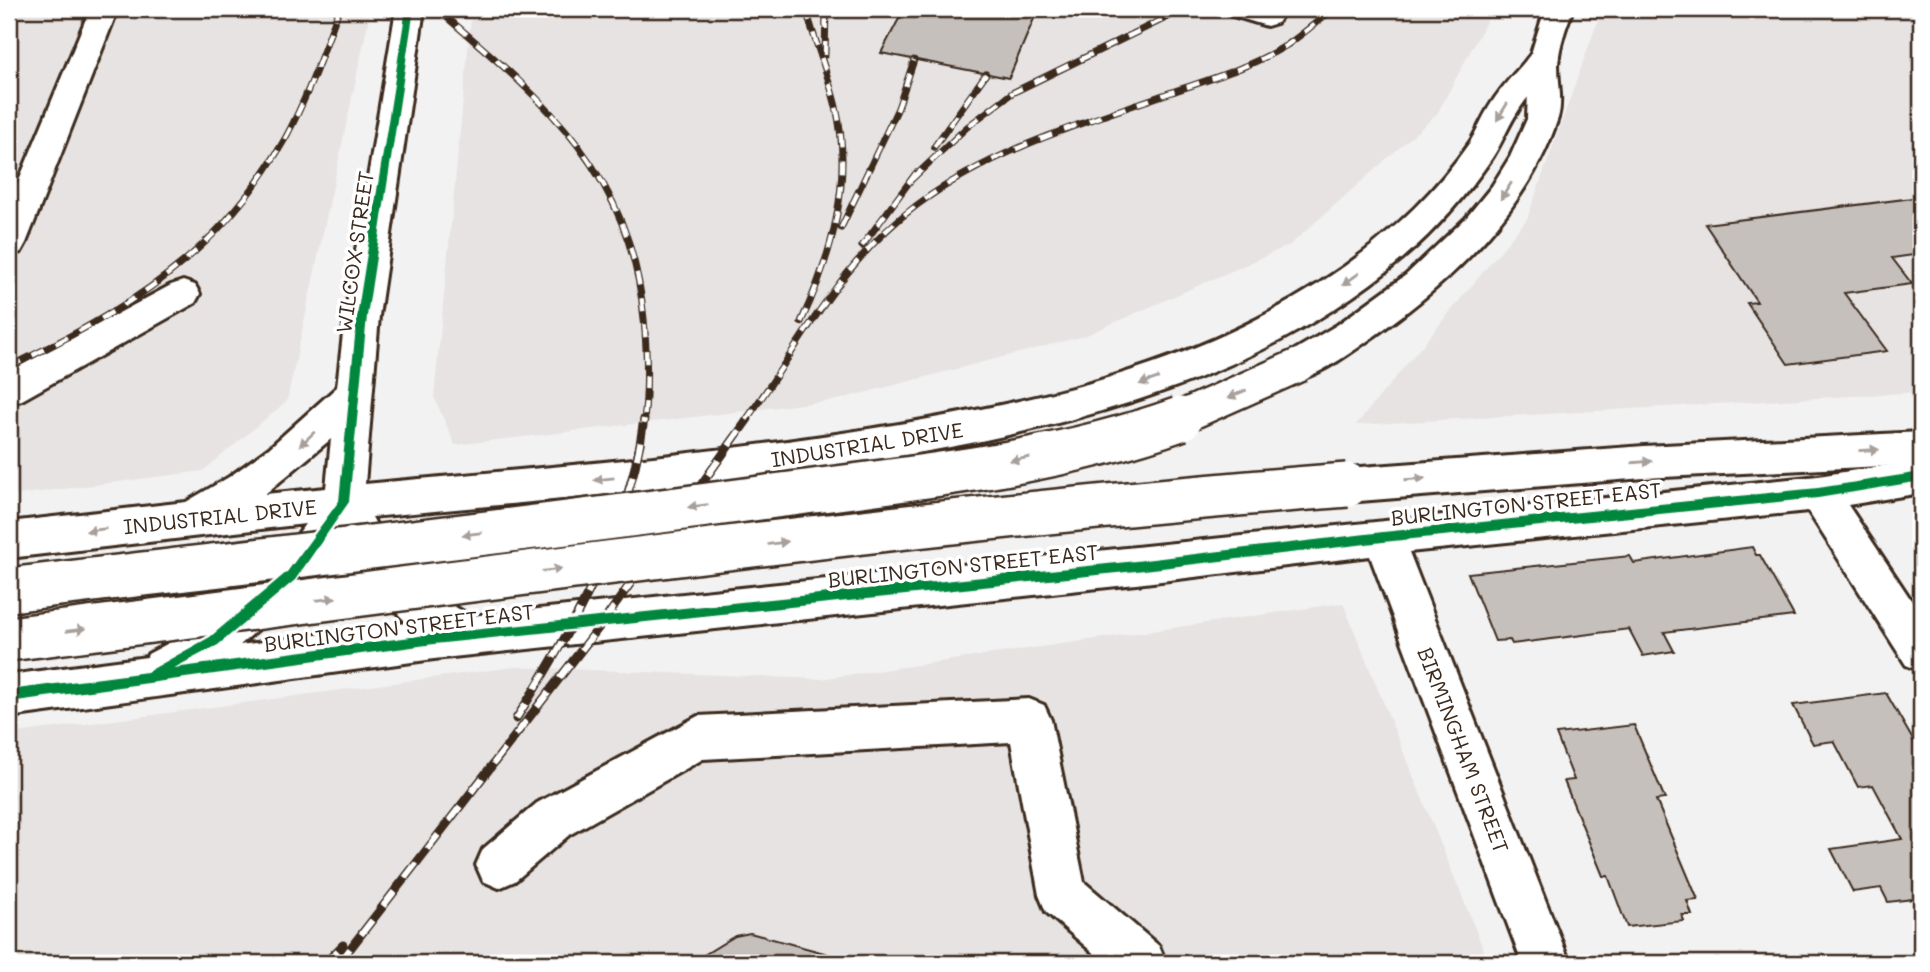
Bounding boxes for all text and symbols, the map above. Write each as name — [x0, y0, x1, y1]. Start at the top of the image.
one-way arrow — [1496, 102, 1509, 122]
street label: WILCOX STREET — [329, 169, 379, 335]
one-way arrow — [1499, 181, 1512, 200]
one-way arrow — [1342, 272, 1360, 286]
one-way arrow — [1139, 376, 1160, 387]
one-way arrow — [1227, 389, 1248, 400]
street label: INDUSTRIAL DRIVE — [769, 415, 965, 473]
one-way arrow — [299, 431, 316, 447]
one-way arrow — [1859, 445, 1881, 456]
one-way arrow — [1009, 454, 1031, 465]
one-way arrow — [1631, 457, 1653, 468]
one-way arrow — [592, 473, 614, 484]
one-way arrow — [1404, 473, 1426, 484]
street label: BURLINGTON STREET EAST — [1389, 475, 1663, 531]
street label: INDUSTRIAL DRIVE — [122, 492, 318, 540]
one-way arrow — [687, 501, 709, 512]
one-way arrow — [85, 524, 107, 535]
one-way arrow — [461, 528, 483, 539]
street label: BURLINGTON STREET EAST — [826, 537, 1100, 593]
one-way arrow — [767, 538, 789, 549]
one-way arrow — [541, 565, 563, 576]
one-way arrow — [316, 593, 338, 604]
street label: BURLINGTON STREET EAST — [262, 597, 536, 657]
one-way arrow — [66, 625, 88, 636]
street label: BIRMINGHAM STREET — [1412, 643, 1516, 857]

